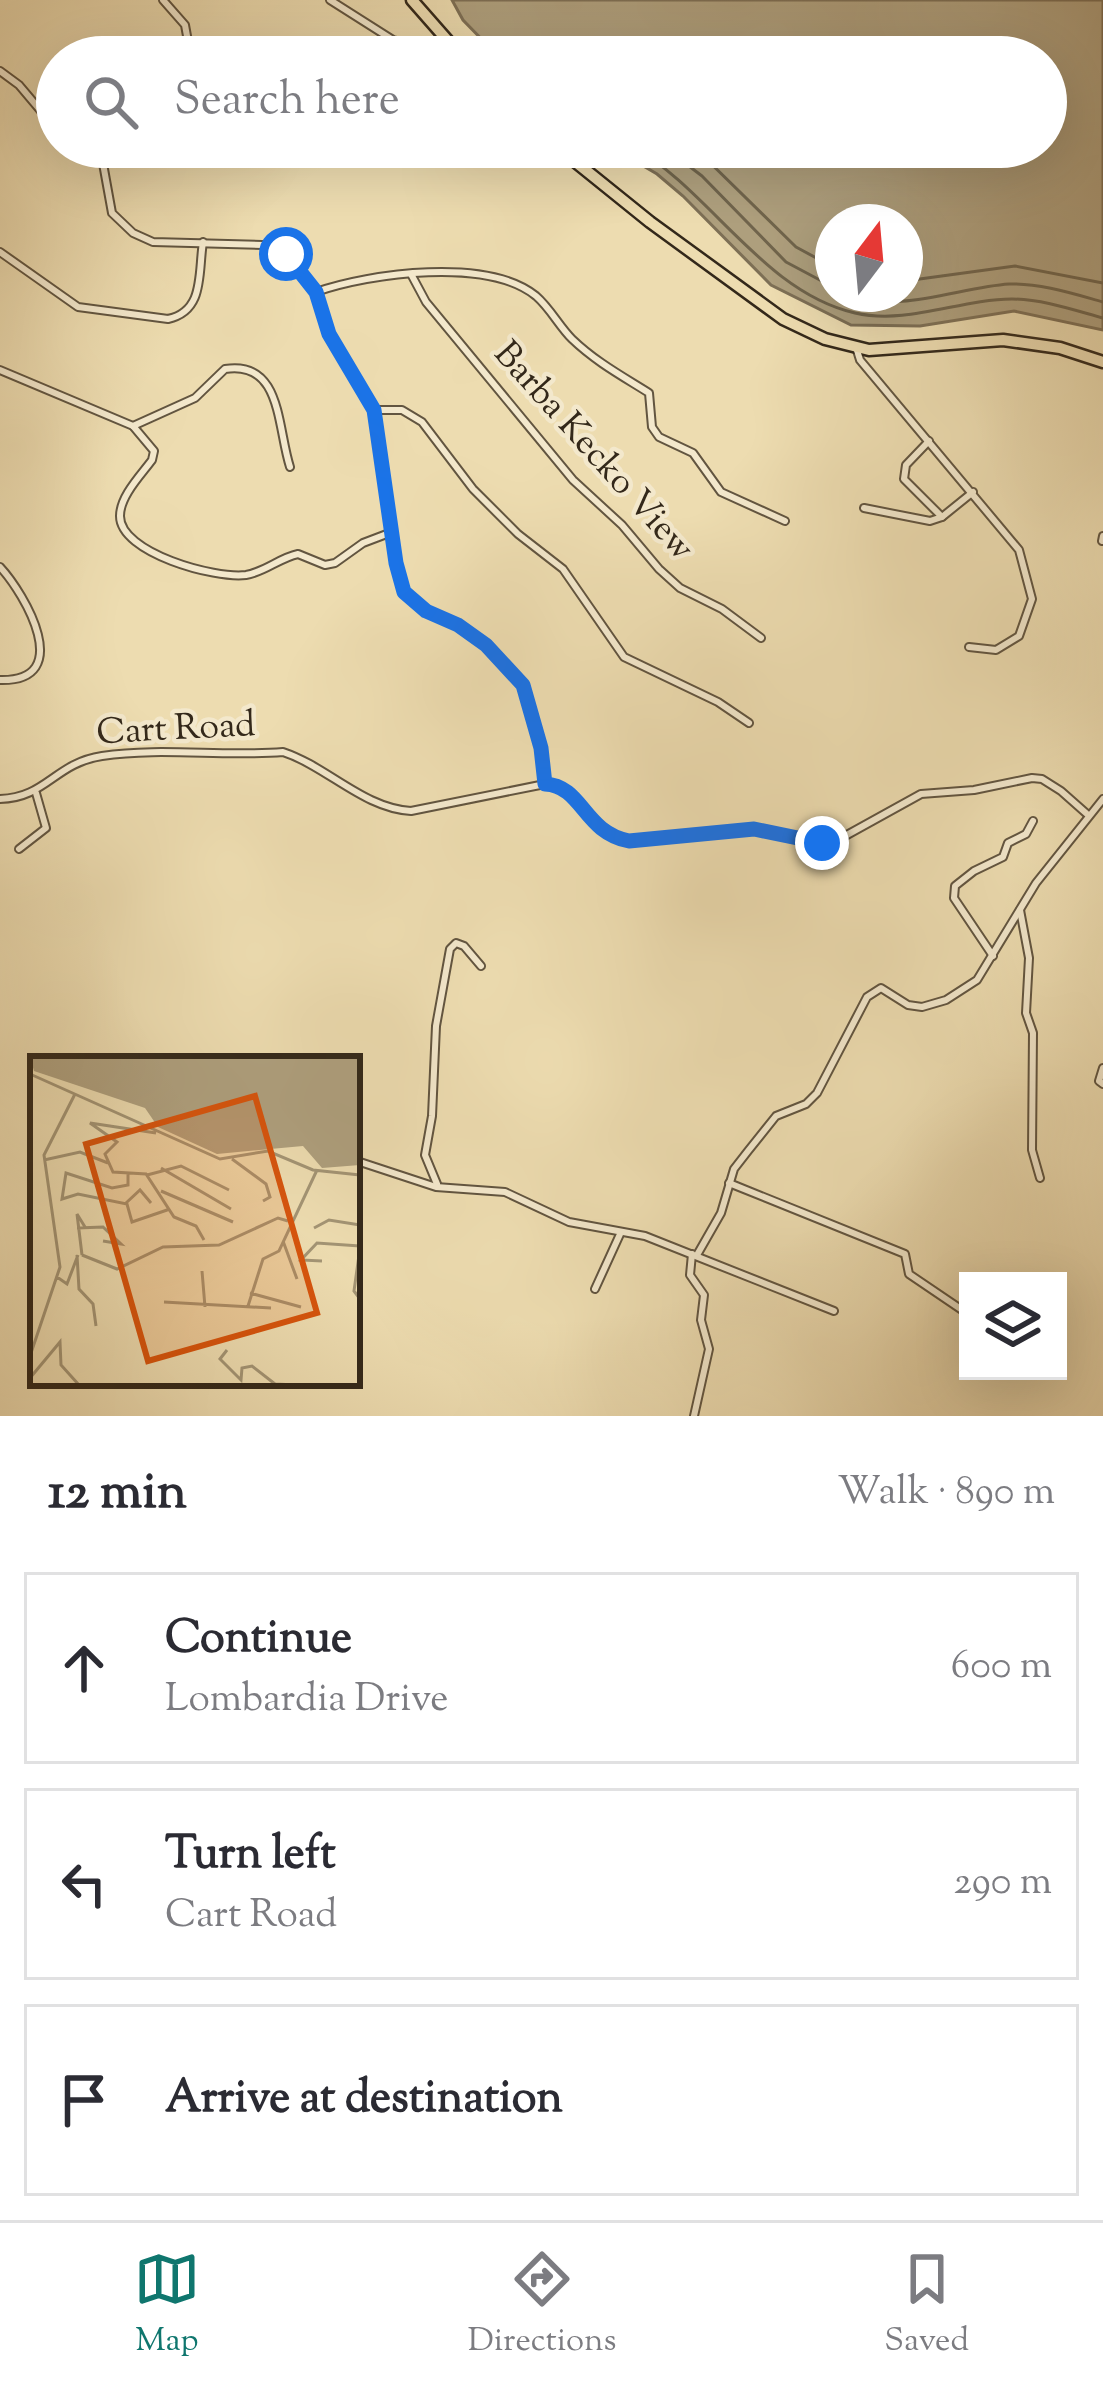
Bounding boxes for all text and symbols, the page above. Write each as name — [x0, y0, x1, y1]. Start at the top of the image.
search box — [36, 36, 1067, 168]
icon: search — [78, 69, 144, 135]
text: Search here — [174, 70, 400, 135]
north arrow — [815, 204, 923, 312]
route start — [259, 227, 313, 281]
street label: Barba Kecko View — [480, 331, 706, 573]
street label: Cart Road — [95, 700, 257, 760]
route end — [795, 816, 849, 870]
inset map — [30, 1056, 360, 1386]
map controls — [959, 1272, 1067, 1380]
button: layers — [959, 1272, 1067, 1380]
text: 12 min — [48, 1458, 187, 1531]
text: Walk · 890 m — [837, 1466, 1055, 1522]
text: Continue — [165, 1608, 352, 1673]
icon: ahead — [51, 1635, 117, 1701]
text: 600 m — [951, 1640, 1052, 1696]
text: Lombardia Drive — [165, 1673, 448, 1729]
text: Turn left — [165, 1824, 336, 1889]
icon: left — [51, 1851, 117, 1917]
text: 290 m — [954, 1856, 1052, 1912]
text: Cart Road — [165, 1889, 337, 1945]
icon: arrive — [51, 2067, 117, 2133]
text: Arrive at destination — [165, 2068, 563, 2133]
tab: Map — [134, 2246, 200, 2366]
tab: Directions — [468, 2246, 617, 2366]
tab: Saved — [884, 2246, 969, 2366]

